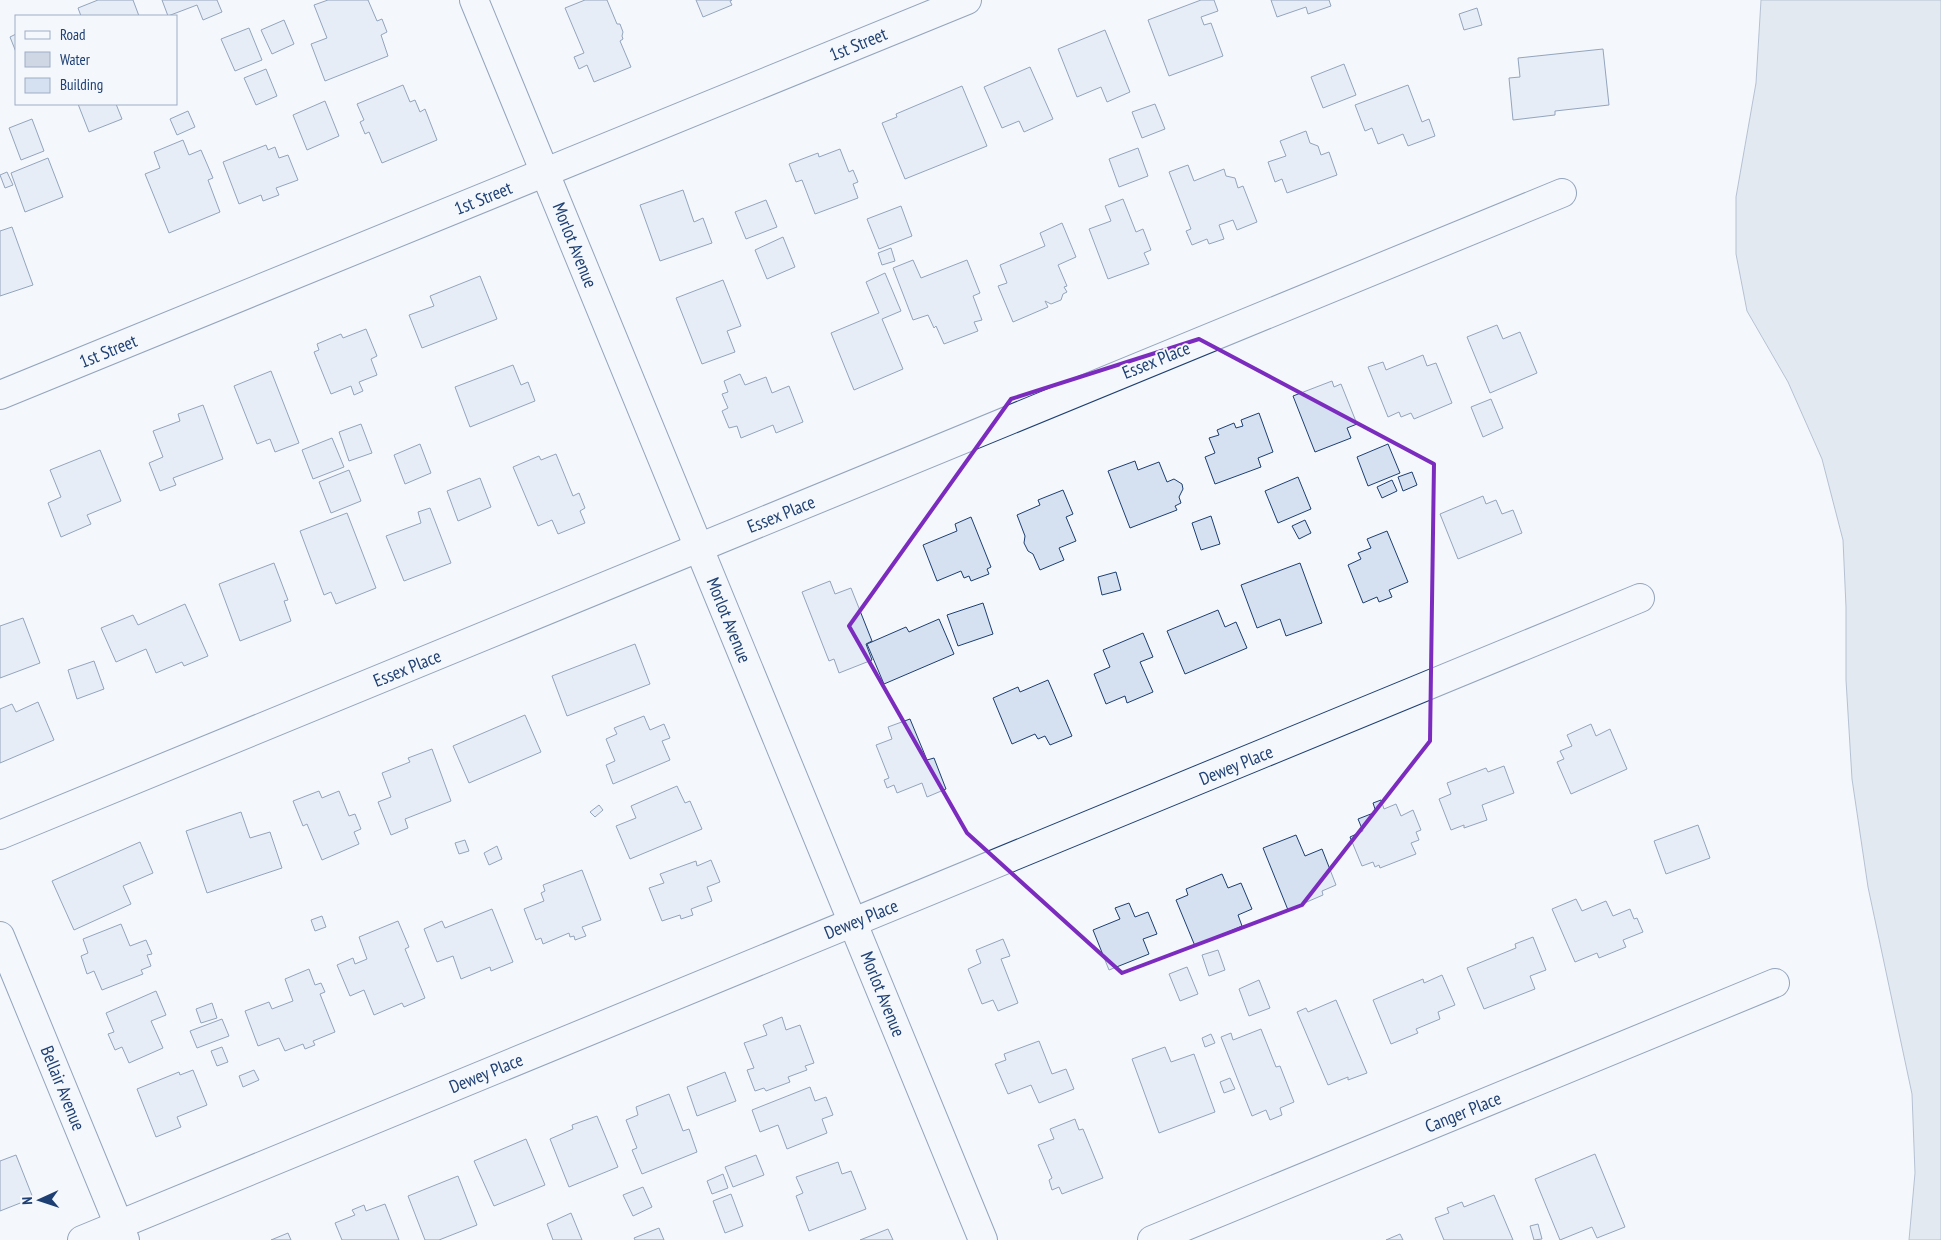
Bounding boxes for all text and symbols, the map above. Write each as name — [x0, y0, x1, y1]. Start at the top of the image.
legend — [15, 15, 178, 105]
street label: 1st Street — [826, 22, 890, 66]
text: Road — [60, 25, 86, 44]
text: Water — [60, 50, 91, 69]
text: Building — [60, 75, 103, 94]
street label: 1st Street — [451, 176, 515, 220]
street label: Morlot Avenue — [547, 199, 603, 291]
street label: 1st Street — [76, 329, 140, 373]
street label: Essex Place — [1119, 336, 1193, 384]
street label: Essex Place — [744, 490, 818, 538]
street label: Morlot Avenue — [701, 574, 757, 666]
street label: Essex Place — [370, 644, 444, 692]
street label: Dewey Place — [1196, 740, 1276, 790]
street label: Dewey Place — [821, 894, 901, 944]
street label: Morlot Avenue — [855, 948, 911, 1040]
street label: Bellair Avenue — [36, 1042, 90, 1134]
street label: Dewey Place — [446, 1048, 526, 1098]
street label: Canger Place — [1422, 1086, 1504, 1138]
north arrow — [15, 1175, 65, 1225]
text: N — [18, 1196, 36, 1205]

